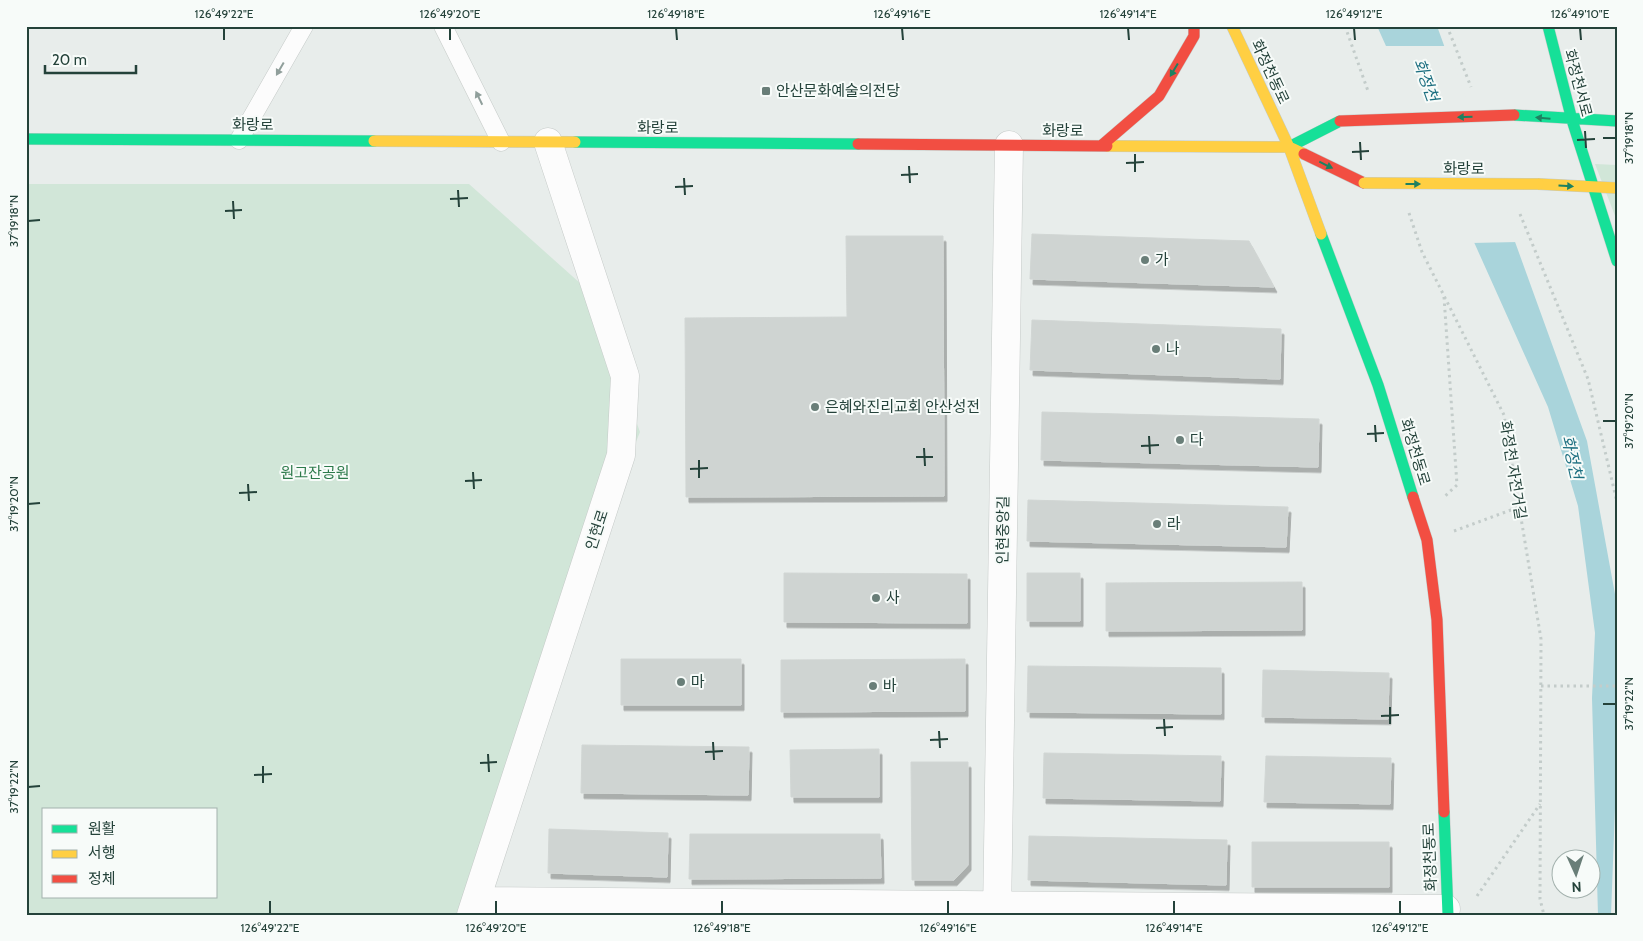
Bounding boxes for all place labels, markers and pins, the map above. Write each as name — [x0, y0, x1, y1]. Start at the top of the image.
place label: 안산문화예술의전당 — [776, 82, 900, 100]
marker: 안산문화예술의전당 — [760, 85, 772, 97]
place label: 가 — [1155, 251, 1169, 269]
marker: 가 — [1139, 254, 1151, 266]
place label: 나 — [1166, 340, 1180, 358]
marker: 나 — [1150, 343, 1162, 355]
place label: 은혜와진리교회 안산성전 — [825, 398, 980, 416]
marker: 은혜와진리교회 안산성전 — [809, 401, 821, 413]
place label: 다 — [1190, 431, 1204, 449]
marker: 다 — [1174, 434, 1186, 446]
place label: 라 — [1167, 515, 1181, 533]
marker: 라 — [1151, 518, 1163, 530]
place label: 사 — [886, 589, 900, 607]
marker: 사 — [870, 592, 882, 604]
place label: 마 — [691, 673, 705, 691]
marker: 마 — [675, 676, 687, 688]
place label: 바 — [883, 677, 897, 695]
marker: 바 — [867, 680, 879, 692]

